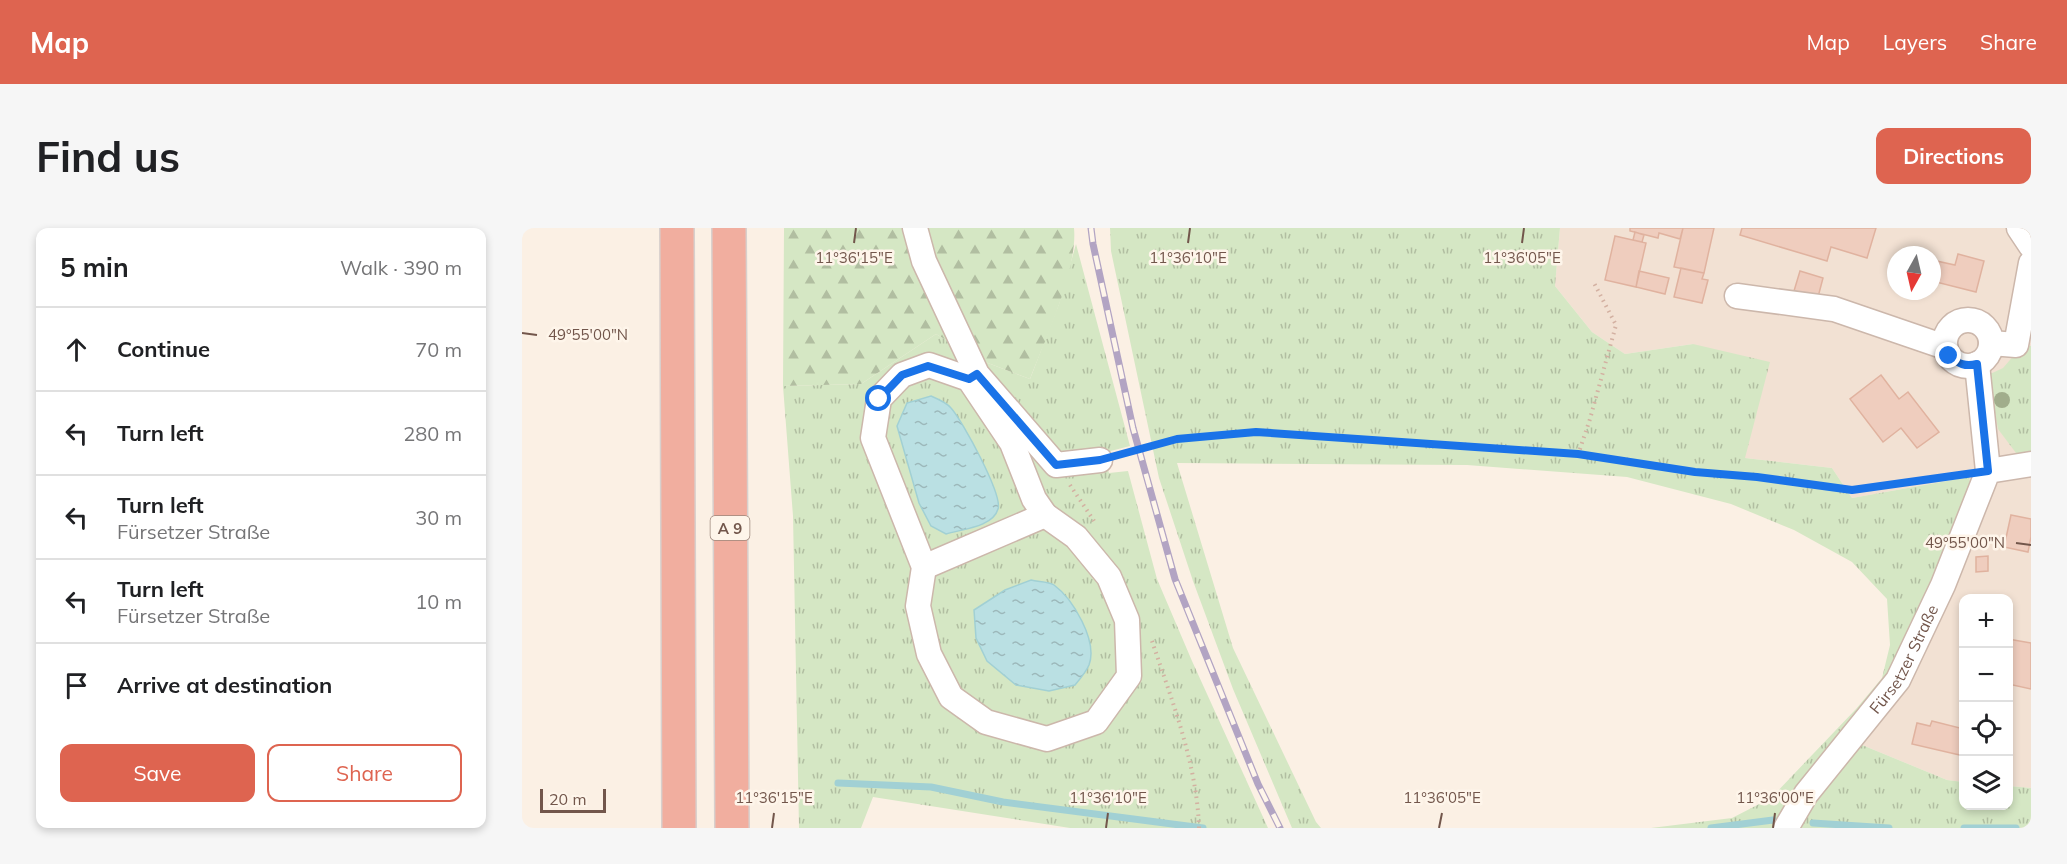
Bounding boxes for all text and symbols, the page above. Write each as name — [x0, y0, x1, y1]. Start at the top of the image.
text: Map — [30, 25, 89, 60]
text: Map — [1807, 29, 1850, 55]
text: Layers — [1883, 29, 1947, 55]
text: Share — [1980, 29, 2037, 55]
button: Directions — [1876, 128, 2031, 184]
text: Find us — [36, 130, 180, 183]
north arrow — [1887, 246, 1941, 300]
text: 11°36'15"E — [815, 248, 893, 267]
text: 11°36'10"E — [1149, 248, 1227, 267]
text: 11°36'05"E — [1483, 248, 1561, 267]
text: 5 min — [60, 251, 129, 284]
text: Walk · 390 m — [340, 255, 462, 280]
text: 49°55'00"N — [548, 325, 628, 344]
icon: ahead — [60, 333, 93, 366]
text: Continue — [117, 335, 210, 363]
text: 70 m — [415, 337, 462, 362]
route end — [1935, 342, 1961, 368]
route start — [865, 385, 891, 411]
icon: left — [60, 417, 93, 450]
text: Turn left — [117, 419, 204, 447]
text: 280 m — [403, 421, 462, 446]
text: Turn left — [117, 491, 204, 519]
icon: left — [60, 501, 93, 534]
text: 30 m — [415, 505, 462, 530]
road number: A 9 — [710, 516, 750, 540]
text: Fürsetzer Straße — [117, 519, 270, 544]
text: 49°55'00"N — [1925, 533, 2005, 552]
text: Turn left — [117, 575, 204, 603]
icon: left — [60, 585, 93, 618]
text: 10 m — [415, 589, 462, 614]
map controls — [1959, 594, 2013, 810]
button: + — [1959, 594, 2013, 648]
street label: Fürsetzer Straße — [1865, 601, 1942, 718]
text: Fürsetzer Straße — [117, 603, 270, 628]
button: − — [1959, 648, 2013, 702]
icon: arrive — [60, 669, 93, 702]
text: Arrive at destination — [117, 671, 332, 699]
button: locate — [1959, 702, 2013, 756]
button: Save — [60, 744, 255, 802]
button: Share — [267, 744, 462, 802]
button: layers — [1959, 756, 2013, 810]
scale bar — [540, 786, 606, 814]
text: 11°36'15"E — [735, 788, 813, 807]
text: 11°36'10"E — [1069, 788, 1147, 807]
text: 11°36'05"E — [1403, 788, 1481, 807]
text: 11°36'00"E — [1736, 788, 1814, 807]
text: 20 m — [549, 789, 586, 809]

